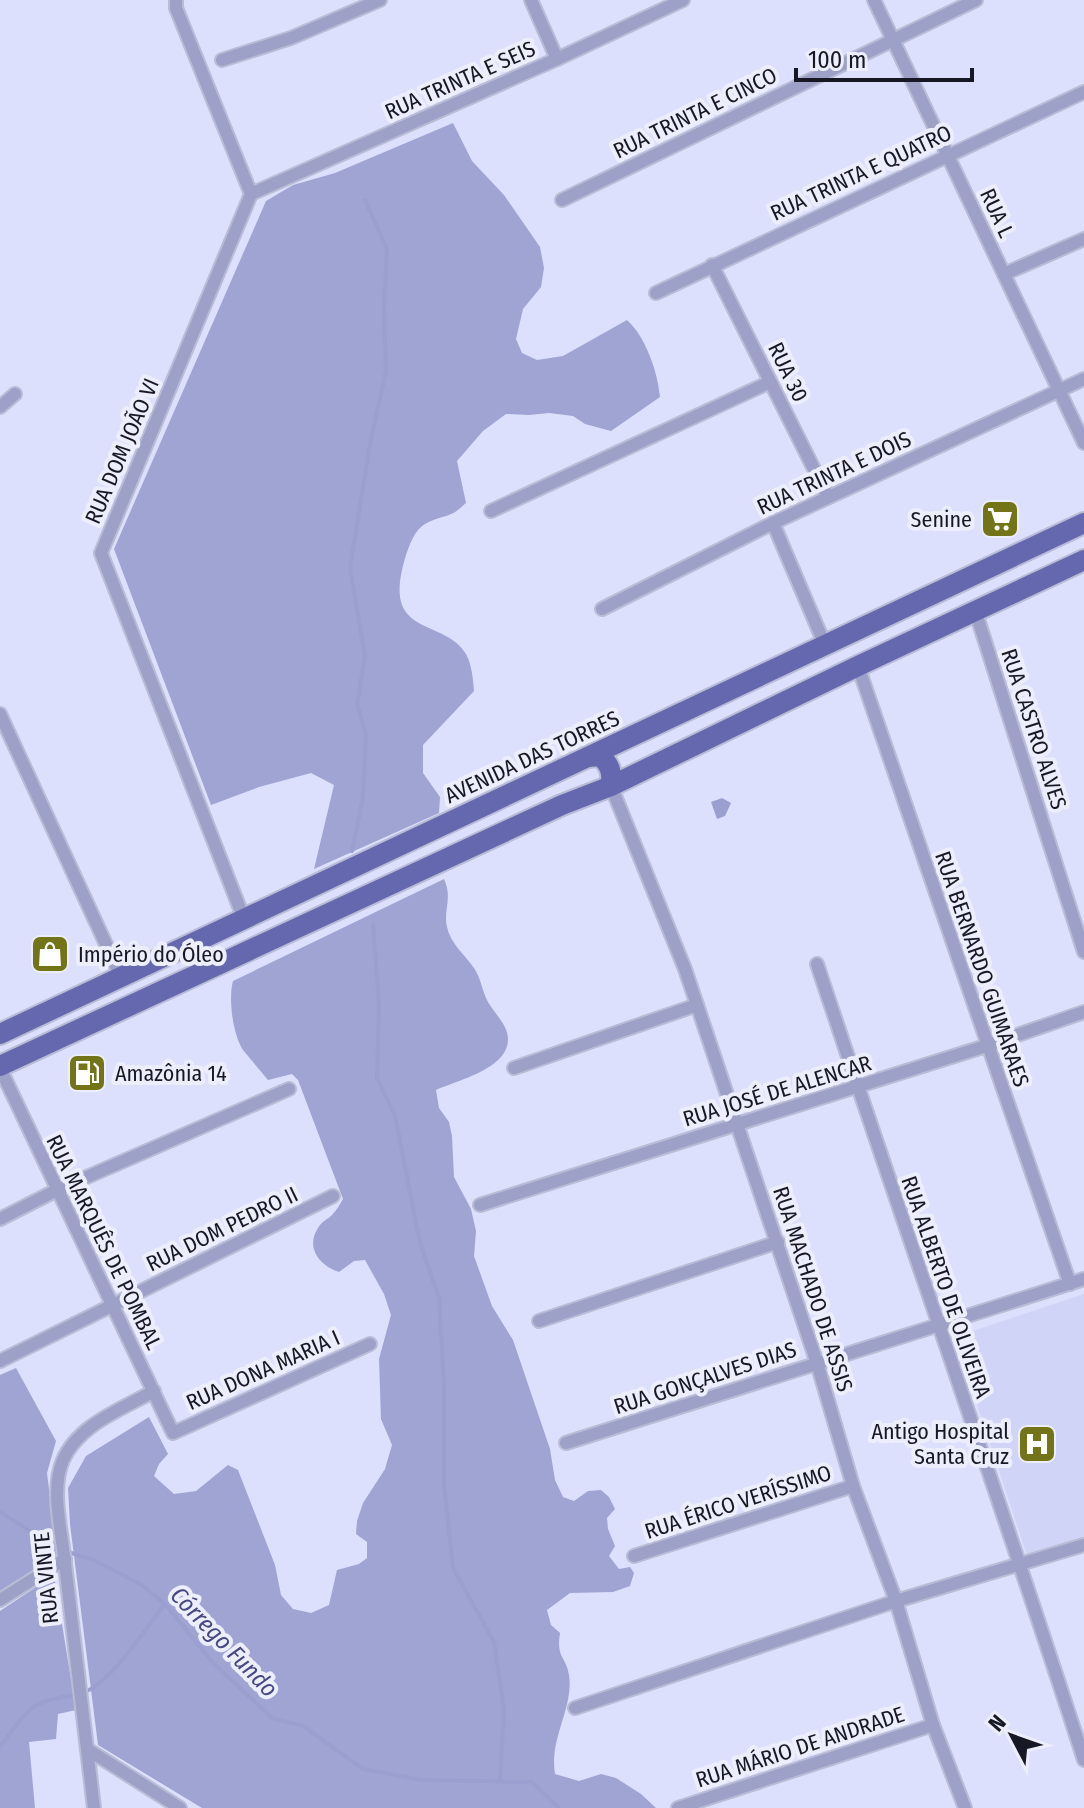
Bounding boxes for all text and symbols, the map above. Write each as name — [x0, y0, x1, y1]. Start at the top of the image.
scale bar — [796, 32, 972, 82]
street label: RUA TRINTA E SEIS — [381, 35, 539, 125]
text: 100 m — [808, 46, 866, 74]
street label: RUA TRINTA E CINCO — [609, 62, 781, 164]
street label: RUA TRINTA E QUATRO — [766, 119, 956, 227]
street label: RUA L — [974, 184, 1020, 242]
street label: RUA 30 — [762, 338, 814, 406]
street label: RUA DOM JOÃO VI — [79, 374, 165, 528]
street label: RUA TRINTA E DOIS — [753, 425, 916, 521]
supermarket icon: Senine — [979, 498, 1021, 540]
place label: Senine — [911, 506, 972, 533]
street label: RUA CASTRO ALVES — [995, 645, 1073, 813]
street label: AVENIDA DAS TORRES — [440, 705, 624, 809]
street label: RUA BERNARDO GUIMARAES — [929, 848, 1035, 1090]
shop icon: Império do Óleo — [29, 933, 71, 975]
place label: Império do Óleo — [78, 941, 224, 968]
street label: RUA JOSÉ DE ALENCAR — [680, 1050, 874, 1132]
fuel station icon: Amazônia 14 — [66, 1052, 108, 1094]
place label: Amazônia 14 — [115, 1060, 227, 1087]
street label: RUA MARQUÊS DE POMBAL — [40, 1130, 168, 1354]
street label: RUA ALBERTO DE OLIVEIRA — [895, 1172, 997, 1402]
street label: RUA DOM PEDRO II — [142, 1181, 302, 1277]
street label: RUA MACHADO DE ASSIS — [767, 1183, 859, 1395]
street label: RUA DONA MARIA I — [182, 1324, 344, 1416]
street label: RUA GONÇALVES DIAS — [610, 1336, 800, 1421]
place label: Antigo Hospital Santa Cruz — [871, 1418, 1009, 1470]
hospital icon: Antigo Hospital Santa Cruz — [1016, 1423, 1058, 1465]
street label: RUA ÉRICO VERÍSSIMO — [641, 1459, 835, 1545]
street label: RUA VINTE — [28, 1531, 64, 1625]
water label: Córrego Fundo — [165, 1581, 283, 1703]
north arrow — [972, 1696, 1052, 1776]
street label: RUA MÁRIO DE ANDRADE — [692, 1700, 908, 1794]
text: N — [983, 1709, 1012, 1737]

